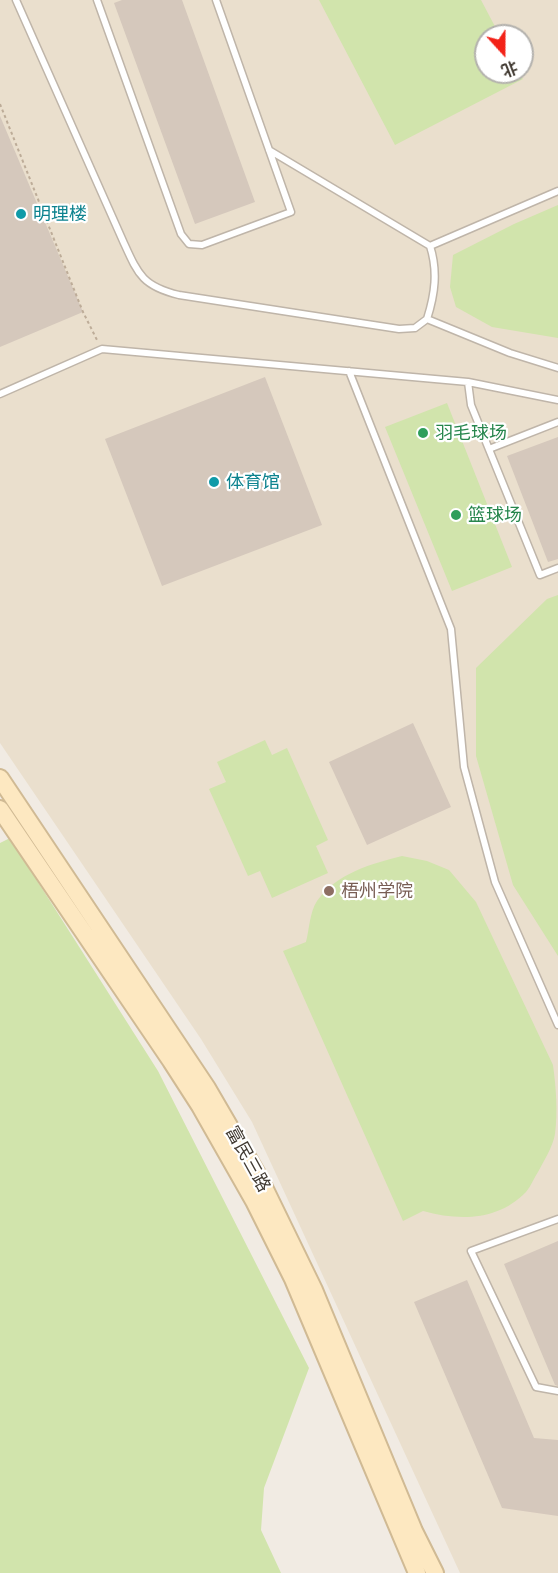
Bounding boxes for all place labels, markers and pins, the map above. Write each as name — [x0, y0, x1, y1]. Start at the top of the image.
place label: 明理楼 — [33, 203, 87, 225]
marker: 明理楼 — [14, 207, 28, 221]
place label: 羽毛球场 — [435, 422, 507, 444]
marker: 羽毛球场 — [416, 426, 430, 440]
place label: 体育馆 — [226, 471, 280, 493]
marker: 体育馆 — [207, 475, 221, 489]
place label: 篮球场 — [468, 504, 522, 526]
marker: 篮球场 — [449, 508, 463, 522]
place label: 梧州学院 — [341, 880, 413, 902]
marker: 梧州学院 — [322, 884, 336, 898]

